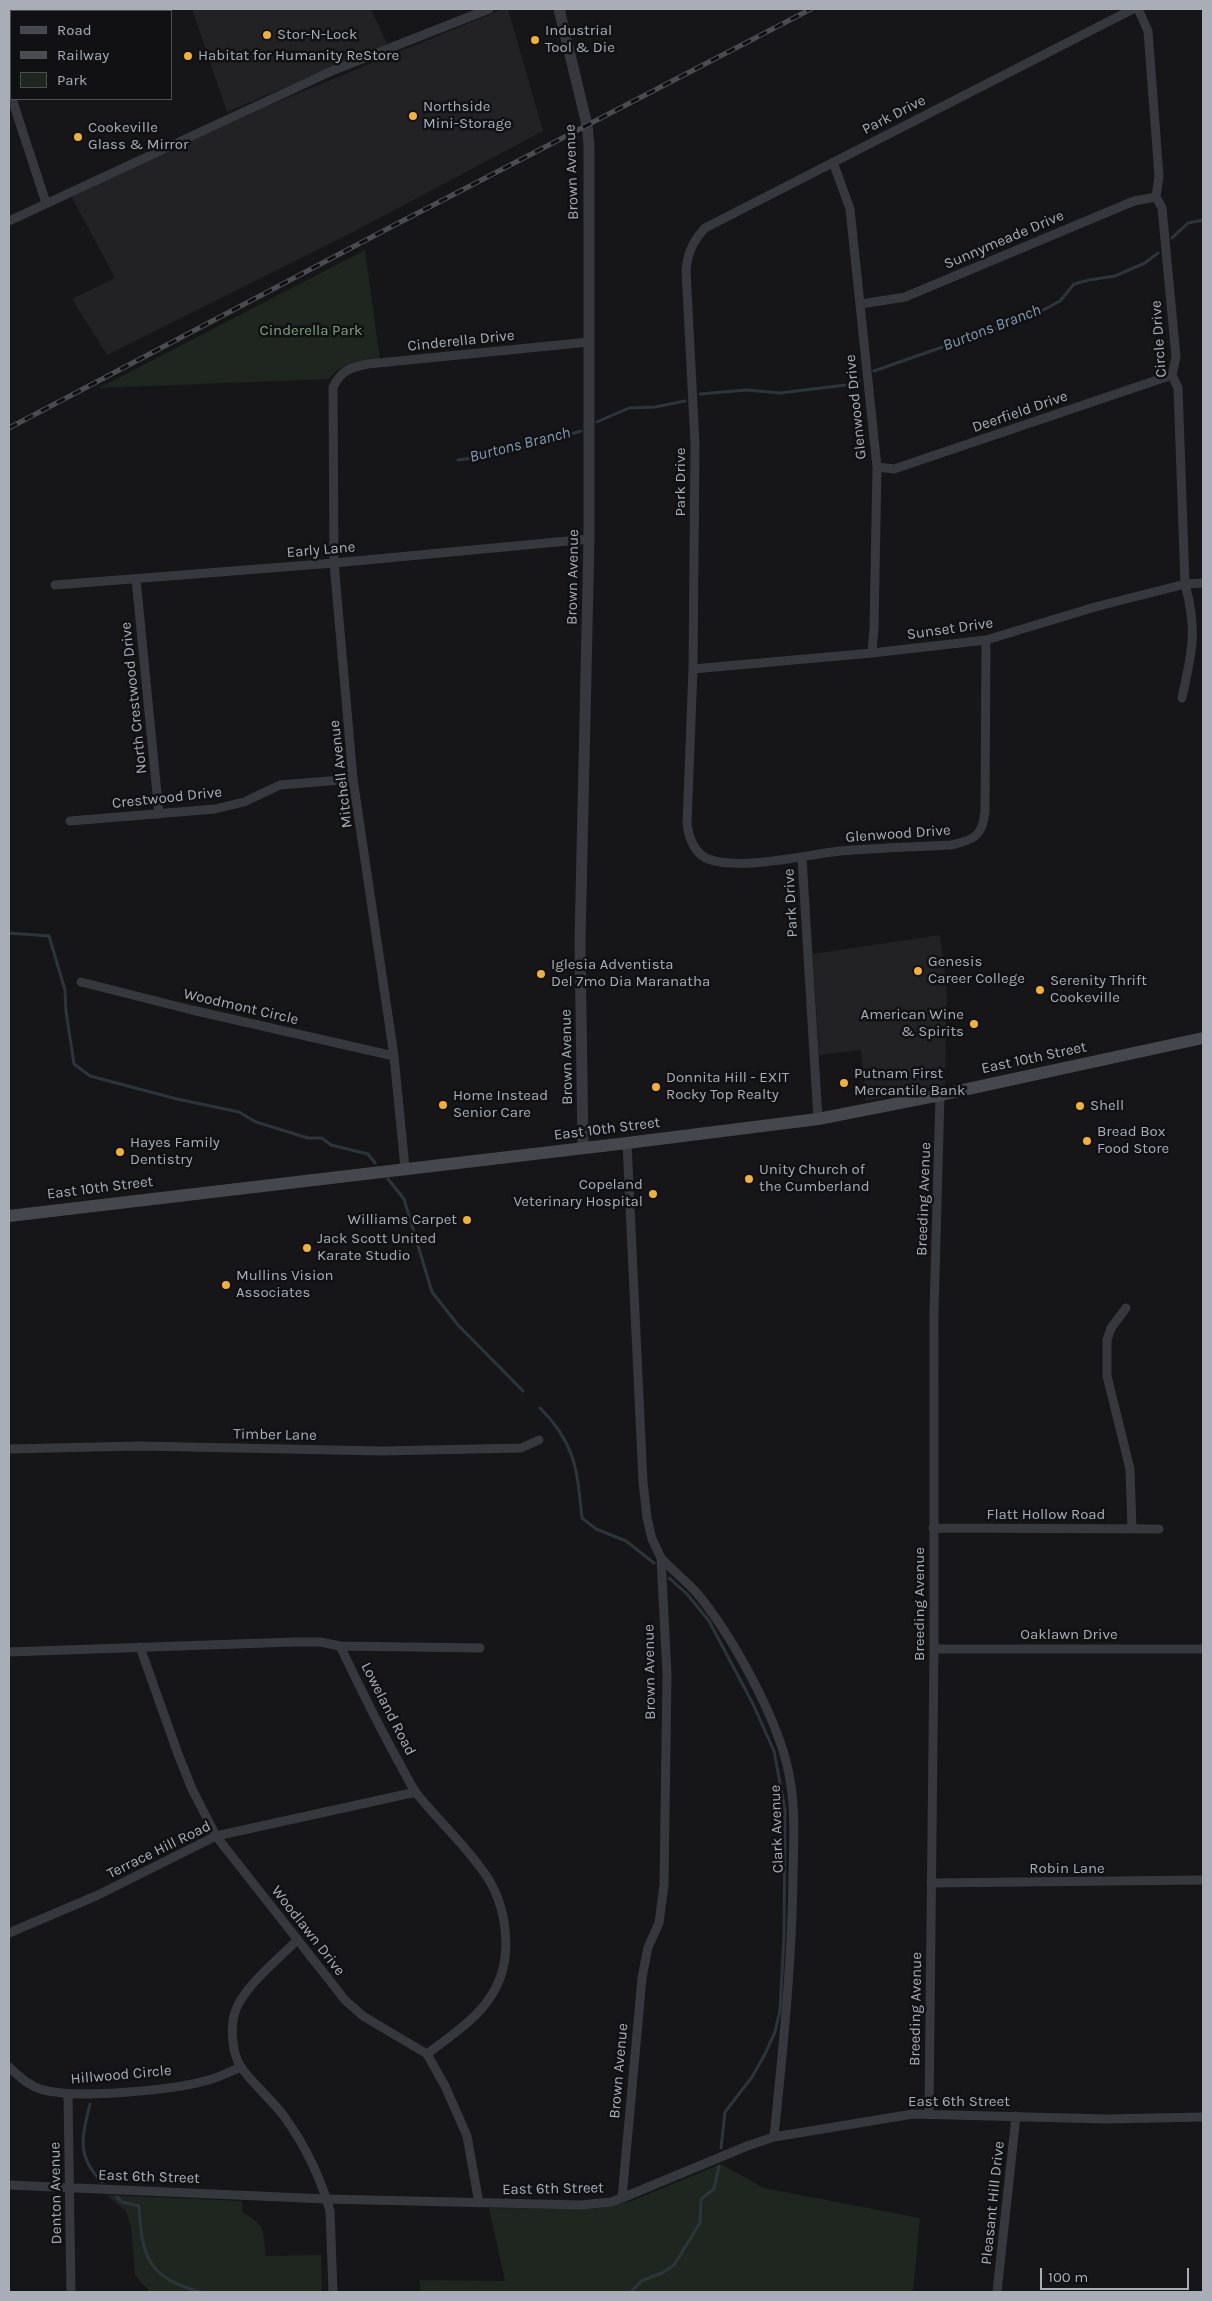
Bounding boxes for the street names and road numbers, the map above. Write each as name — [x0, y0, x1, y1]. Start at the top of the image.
street label: Park Drive — [859, 91, 929, 139]
street label: Brown Avenue — [561, 124, 583, 220]
street label: Sunnymeade Drive — [941, 207, 1067, 273]
street label: Circle Drive — [1147, 300, 1171, 378]
street label: Cinderella Drive — [407, 326, 515, 356]
street label: Glenwood Drive — [842, 354, 870, 460]
street label: Deerfield Drive — [970, 387, 1070, 437]
street label: Park Drive — [672, 447, 690, 517]
street label: Brown Avenue — [563, 529, 583, 625]
street label: Early Lane — [286, 538, 356, 562]
street label: Sunset Drive — [906, 614, 994, 644]
street label: North Crestwood Drive — [117, 621, 151, 775]
street label: Mitchell Avenue — [325, 719, 357, 829]
street label: Crestwood Drive — [111, 783, 223, 813]
street label: Glenwood Drive — [845, 821, 951, 847]
street label: Park Drive — [780, 868, 802, 938]
street label: Woodmont Circle — [182, 985, 300, 1029]
street label: Brown Avenue — [557, 1009, 577, 1105]
street label: East 10th Street — [980, 1038, 1088, 1078]
street label: East 10th Street — [553, 1114, 661, 1144]
street label: Breeding Avenue — [913, 1142, 935, 1256]
street label: East 10th Street — [46, 1173, 154, 1203]
street label: Timber Lane — [233, 1425, 317, 1445]
street label: Flatt Hollow Road — [987, 1506, 1105, 1524]
street label: Breeding Avenue — [911, 1547, 929, 1661]
street label: Brown Avenue — [640, 1624, 660, 1720]
street label: Oaklawn Drive — [1020, 1626, 1118, 1644]
street label: Loweland Road — [357, 1659, 419, 1759]
street label: Clark Avenue — [766, 1784, 788, 1874]
street label: Terrace Hill Road — [104, 1817, 214, 1883]
street label: Robin Lane — [1029, 1860, 1105, 1878]
street label: Woodlawn Drive — [267, 1882, 349, 1980]
street label: Breeding Avenue — [906, 1952, 926, 2066]
street label: Brown Avenue — [606, 2023, 632, 2119]
street label: Hillwood Circle — [70, 2062, 172, 2088]
street label: East 6th Street — [908, 2093, 1010, 2111]
street label: Pleasant Hill Drive — [978, 2140, 1008, 2266]
street label: Denton Avenue — [46, 2142, 66, 2244]
street label: East 6th Street — [98, 2166, 200, 2188]
street label: East 6th Street — [502, 2179, 604, 2199]

